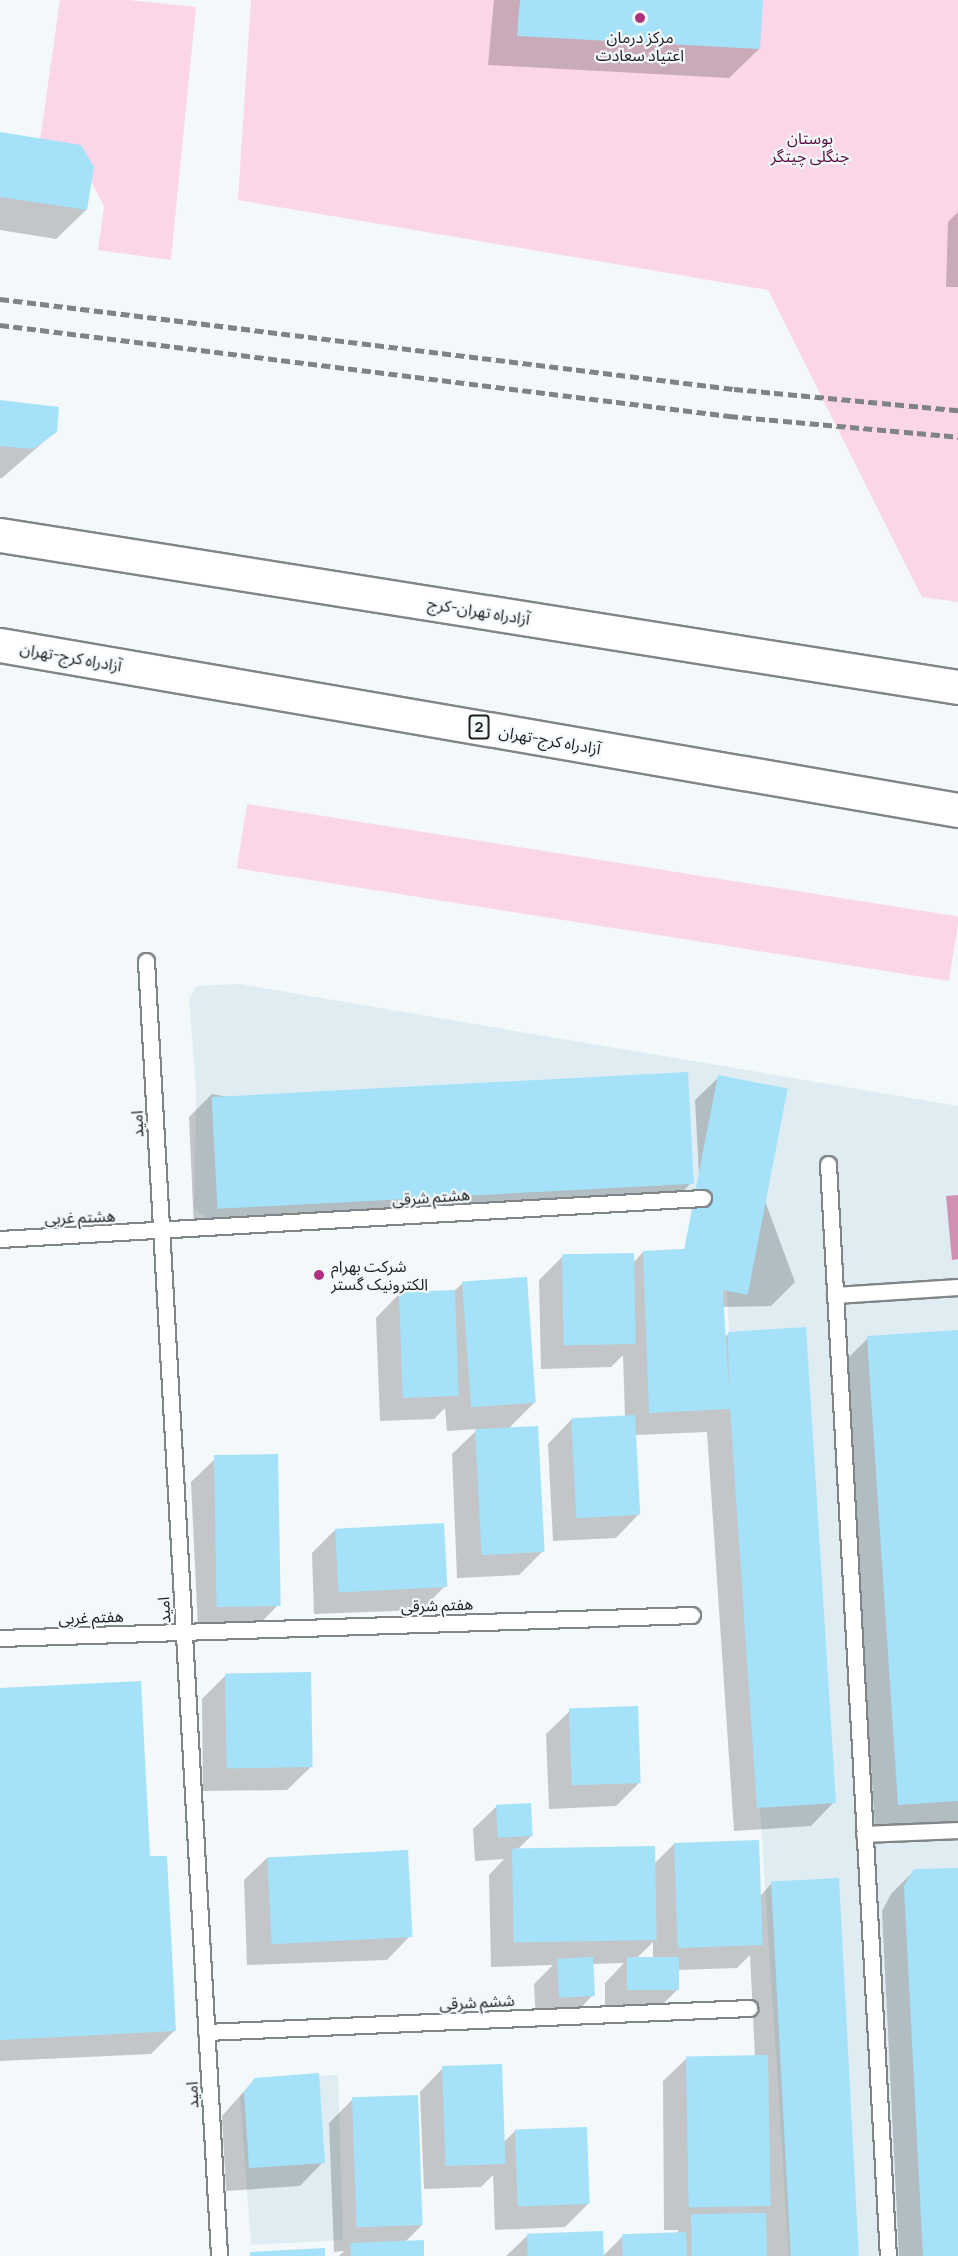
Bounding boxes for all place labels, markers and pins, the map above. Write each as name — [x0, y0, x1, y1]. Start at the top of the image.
marker: مرکز درمان اعتیاد سعادت — [633, 11, 647, 25]
place label: مرکز درمان اعتیاد سعادت — [596, 27, 684, 65]
place label: شرکت بهرام الکترونیک گستر — [331, 1256, 428, 1294]
marker: شرکت بهرام الکترونیک گستر — [312, 1268, 326, 1282]

